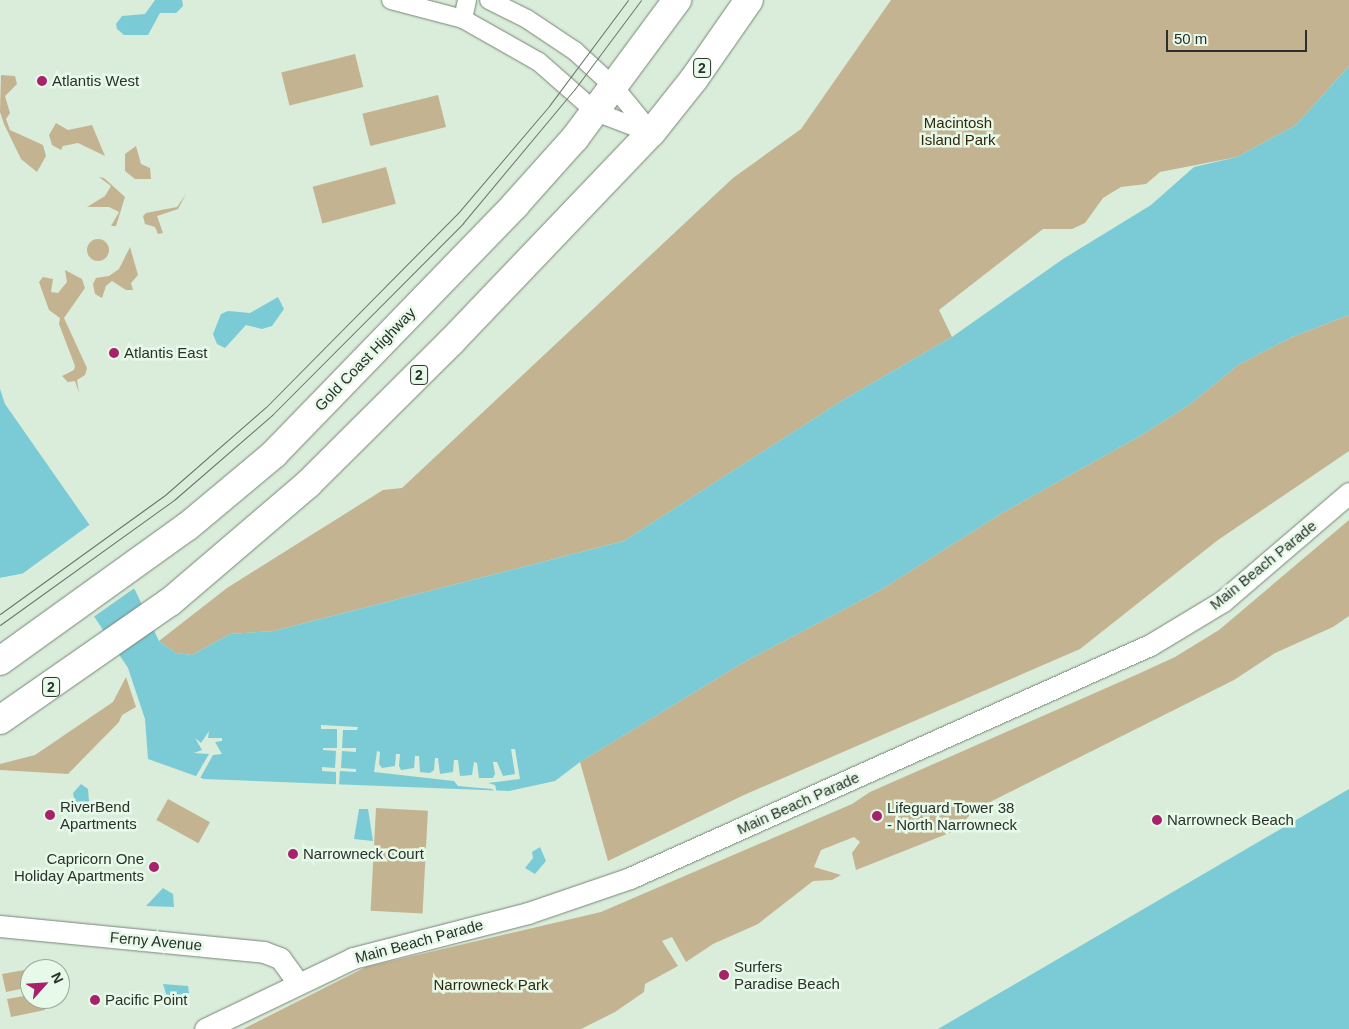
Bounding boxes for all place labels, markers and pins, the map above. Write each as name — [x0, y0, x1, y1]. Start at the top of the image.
place label: Atlantis West — [52, 72, 139, 90]
marker: Atlantis West — [36, 75, 48, 87]
place label: Atlantis East — [124, 344, 207, 362]
marker: Atlantis East — [108, 347, 120, 359]
place label: RiverBend Apartments — [60, 797, 137, 832]
place label: Lifeguard Tower 38 - North Narrowneck — [887, 798, 1017, 833]
marker: RiverBend Apartments — [44, 809, 56, 821]
marker: Lifeguard Tower 38 - North Narrowneck — [871, 810, 883, 822]
place label: Narrowneck Beach — [1167, 811, 1294, 829]
marker: Narrowneck Beach — [1151, 814, 1163, 826]
place label: Narrowneck Court — [303, 845, 424, 863]
marker: Narrowneck Court — [287, 848, 299, 860]
place label: Capricorn One Holiday Apartments — [13, 849, 144, 884]
marker: Capricorn One Holiday Apartments — [148, 861, 160, 873]
place label: Surfers Paradise Beach — [734, 957, 840, 992]
marker: Surfers Paradise Beach — [718, 969, 730, 981]
place label: Pacific Point — [105, 991, 188, 1009]
marker: Pacific Point — [89, 994, 101, 1006]

